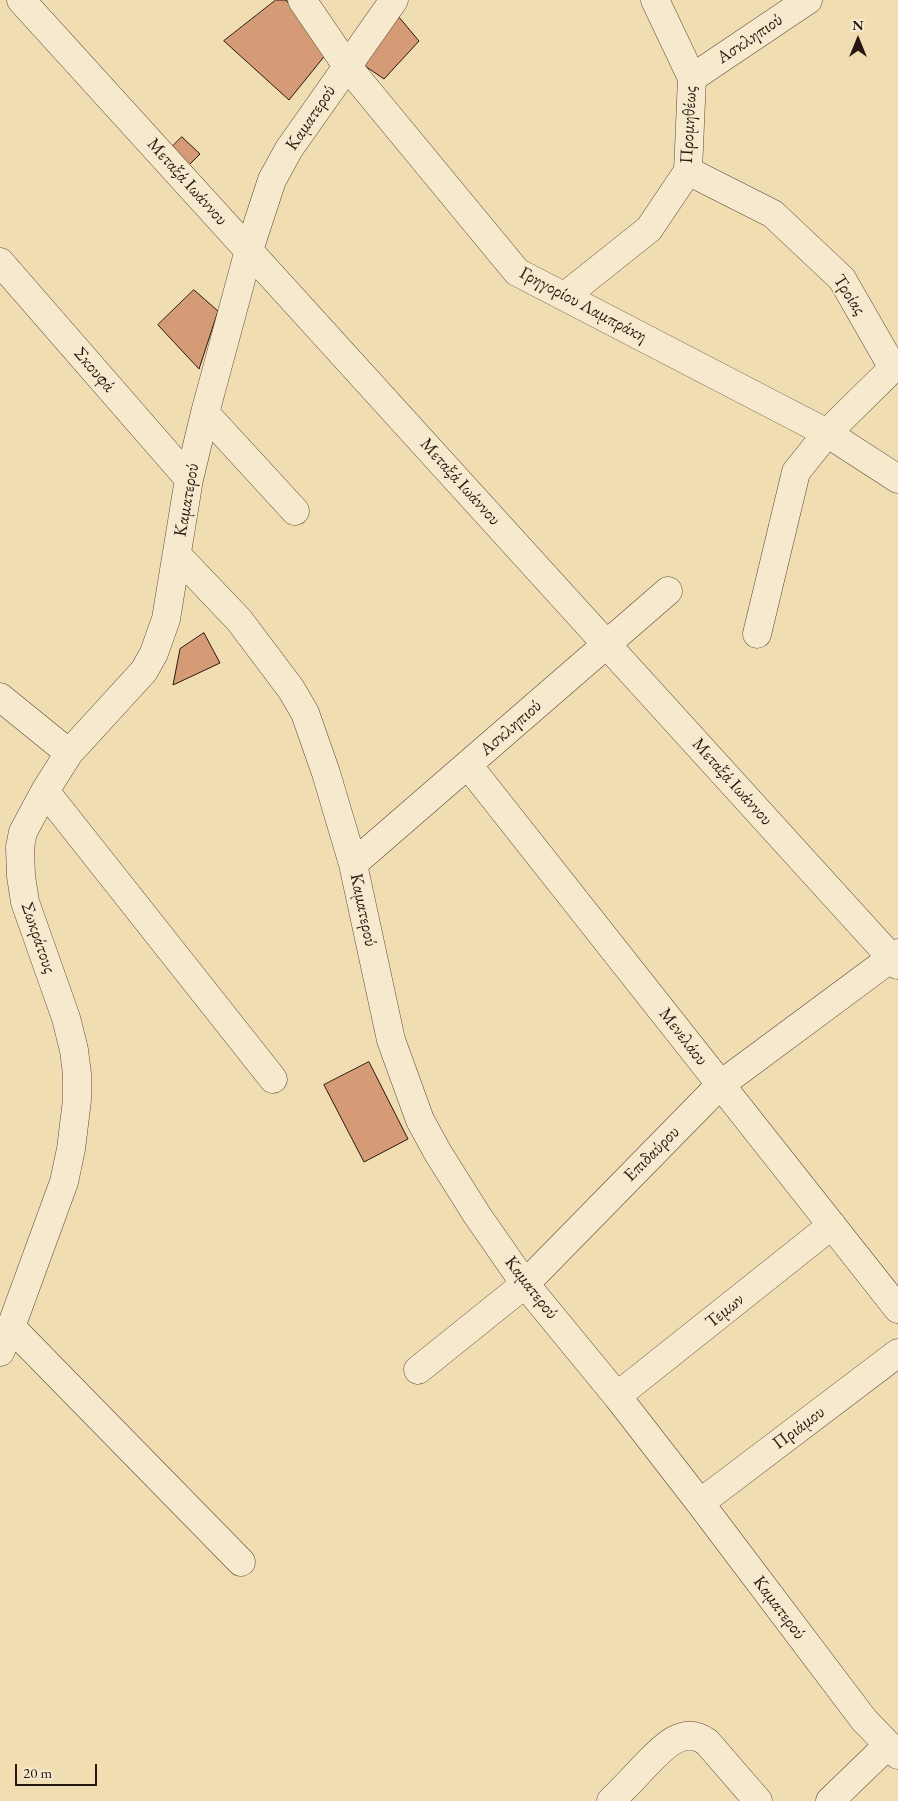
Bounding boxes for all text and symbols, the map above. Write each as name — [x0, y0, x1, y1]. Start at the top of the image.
street label: Ασκληπιού — [713, 9, 787, 69]
north arrow — [833, 15, 883, 65]
text: N — [852, 16, 864, 34]
street label: Καματερού — [281, 81, 341, 155]
street label: Προμηθέως — [676, 86, 702, 164]
street label: Μεταξά Ιωάννου — [142, 134, 232, 230]
street label: Γρηγορίου Λαμπράκη — [516, 262, 650, 348]
street label: Τροίας — [828, 271, 870, 319]
street label: Σκουφά — [69, 343, 119, 397]
street label: Μεταξά Ιωάννου — [415, 434, 505, 530]
street label: Καματερού — [170, 462, 204, 538]
street label: Ασκληπιού — [476, 695, 546, 761]
street label: Μεταξά Ιωάννου — [687, 734, 777, 830]
street label: Καματερού — [345, 871, 381, 949]
street label: Σωκράτους — [16, 900, 60, 976]
street label: Μενελάου — [654, 1004, 712, 1070]
street label: Επιδαύρου — [620, 1122, 684, 1186]
street label: Καματερού — [500, 1252, 562, 1324]
street label: Τεμων — [701, 1289, 749, 1333]
street label: Πριάμου — [769, 1401, 829, 1455]
street label: Καματερού — [748, 1572, 810, 1644]
scale bar — [18, 1754, 100, 1786]
text: 20 m — [23, 1763, 52, 1782]

